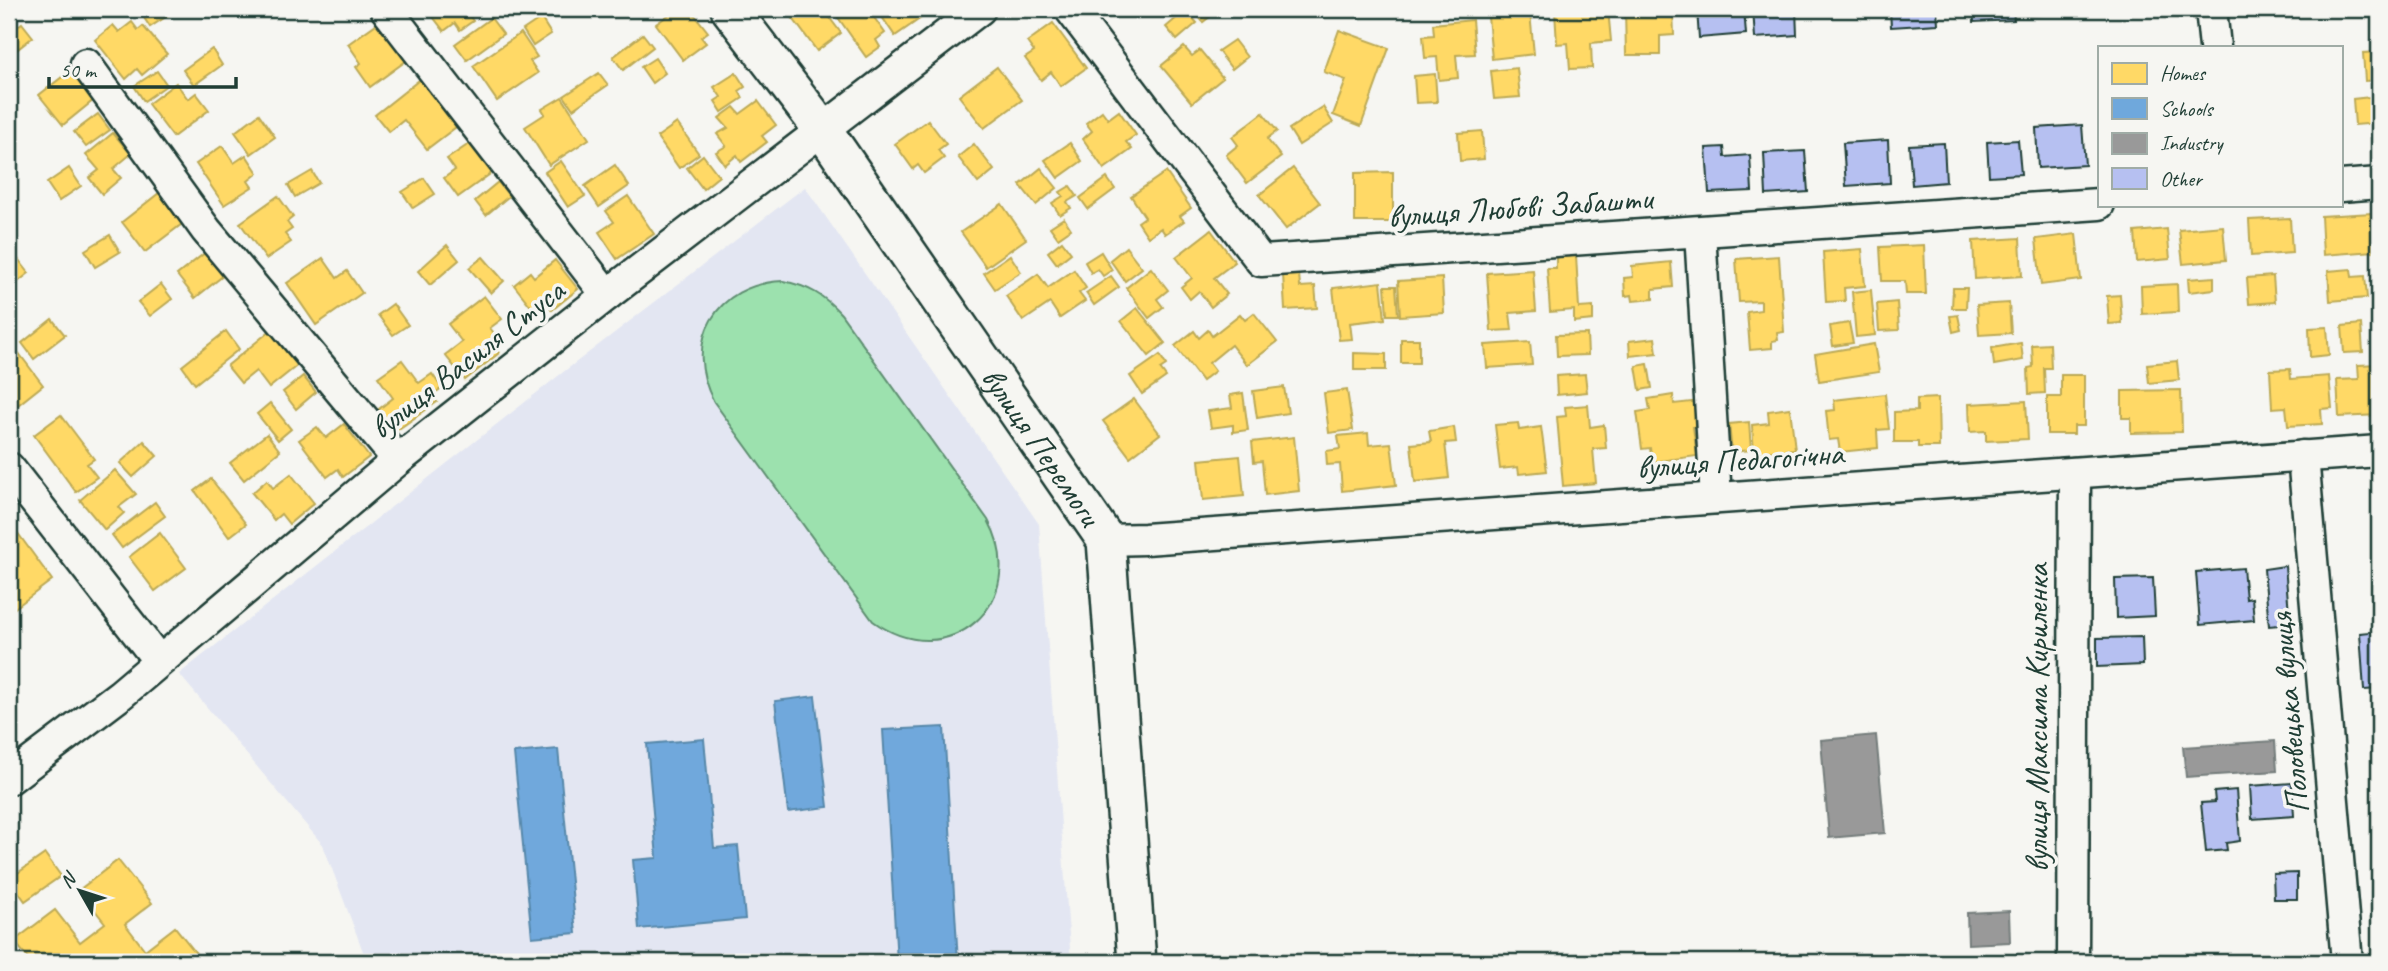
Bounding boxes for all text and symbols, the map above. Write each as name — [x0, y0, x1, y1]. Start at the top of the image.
scale bar — [49, 46, 236, 90]
legend — [2098, 46, 2342, 206]
text: 50 m — [60, 57, 98, 83]
text: Homes — [2160, 60, 2207, 86]
text: Schools — [2160, 96, 2214, 122]
text: Industry — [2160, 130, 2224, 156]
text: Other — [2160, 166, 2203, 192]
street label: вулиця Любові Забашти — [1387, 177, 1657, 237]
street label: вулиця Василя Стуса — [361, 269, 574, 448]
street label: вулиця Перемоги — [972, 359, 1112, 535]
street label: вулиця Педагогічна — [1635, 432, 1847, 488]
street label: вулиця Максима Кириленка — [2016, 561, 2058, 872]
street label: Половецька вулиця — [2259, 610, 2319, 815]
north arrow — [46, 856, 116, 926]
text: N — [55, 866, 83, 893]

